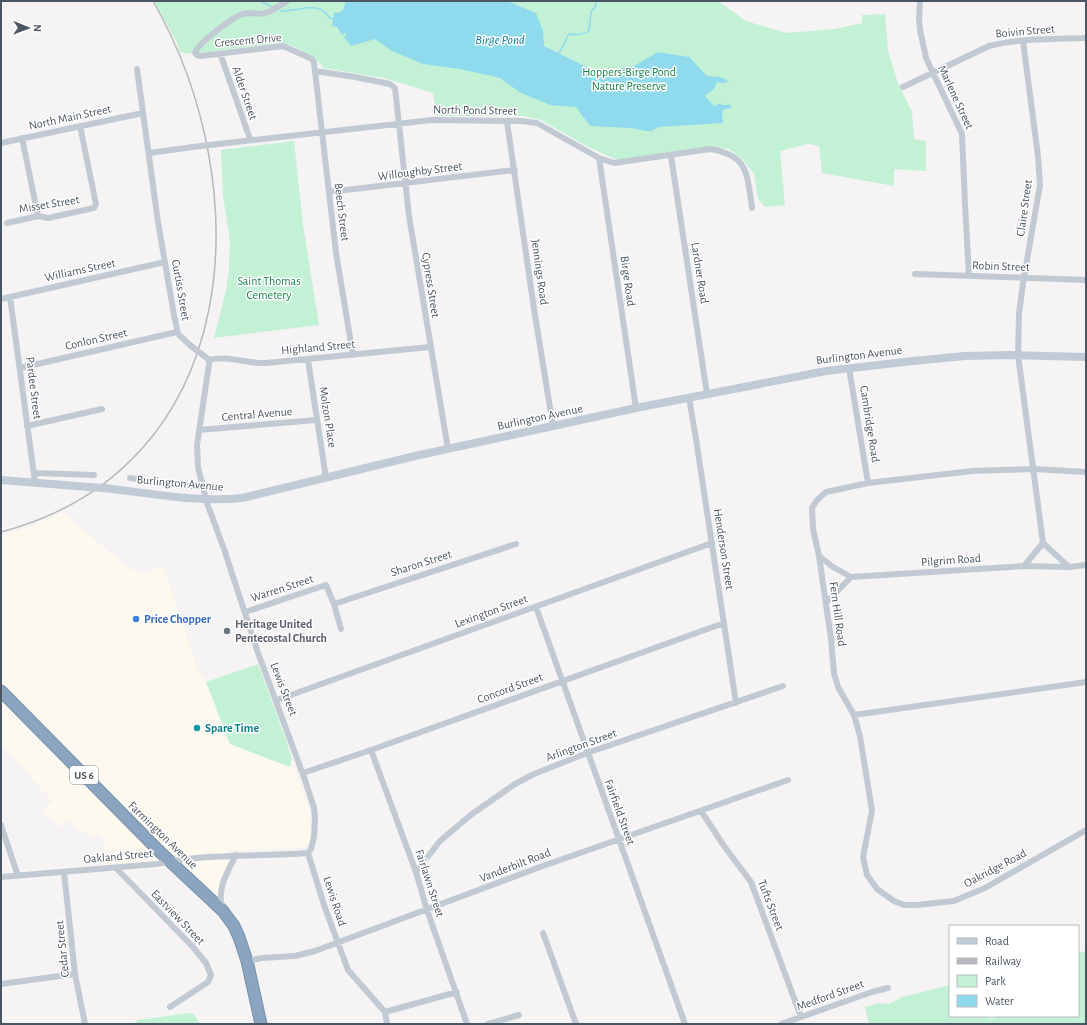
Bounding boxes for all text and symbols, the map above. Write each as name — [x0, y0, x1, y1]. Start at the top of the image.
north arrow — [8, 8, 48, 48]
street label: Boivin Street — [995, 22, 1055, 40]
text: N — [32, 24, 43, 32]
street label: Crescent Drive — [214, 31, 282, 49]
water label: Birge Pond — [475, 34, 525, 47]
street label: Marlene Street — [936, 63, 976, 131]
street label: Alder Street — [230, 65, 260, 121]
park label: Hoppers-Birge Pond Nature Preserve — [582, 66, 676, 92]
street label: North Main Street — [28, 102, 112, 132]
street label: North Pond Street — [433, 103, 517, 117]
street label: Willoughby Street — [377, 160, 463, 183]
street label: Claire Street — [1014, 179, 1034, 237]
street label: Beech Street — [332, 182, 352, 242]
street label: Misset Street — [18, 193, 80, 215]
street label: Jennings Road — [529, 238, 551, 306]
street label: Lardner Road — [689, 241, 711, 305]
street label: Cypress Street — [419, 252, 442, 319]
street label: Birge Road — [619, 255, 637, 307]
street label: Williams Street — [43, 257, 117, 283]
street label: Curtiss Street — [170, 259, 192, 322]
street label: Robin Street — [972, 259, 1030, 273]
park label: Saint Thomas Cemetery — [237, 275, 301, 302]
street label: Conlon Street — [64, 326, 128, 352]
street label: Highland Street — [281, 338, 356, 356]
street label: Burlington Avenue — [815, 344, 903, 366]
street label: Pardee Street — [24, 356, 44, 420]
street label: Cambridge Road — [858, 385, 882, 463]
street label: Molzon Place — [317, 386, 339, 448]
street label: Burlington Avenue — [496, 402, 584, 432]
street label: Central Avenue — [221, 405, 293, 423]
street label: Burlington Avenue — [136, 473, 224, 493]
street label: Henderson Street — [712, 508, 736, 591]
street label: Sharon Street — [389, 547, 453, 578]
street label: Pilgrim Road — [921, 552, 981, 568]
street label: Warren Street — [249, 572, 315, 604]
street label: Fern Hill Road — [828, 581, 848, 647]
street label: Lexington Street — [453, 592, 529, 630]
place label: Price Chopper — [144, 613, 212, 625]
marker: Price Chopper — [131, 614, 141, 624]
place label: Heritage United Pentecostal Church — [235, 618, 327, 644]
marker: Heritage United Pentecostal Church — [222, 626, 232, 636]
street label: Lewis Street — [268, 661, 300, 717]
street label: Concord Street — [476, 671, 544, 705]
place label: Spare Time — [205, 722, 259, 734]
marker: Spare Time — [192, 723, 202, 733]
street label: Arlington Street — [544, 727, 618, 763]
road number: US 6 — [70, 766, 98, 784]
street label: Fairfield Street — [603, 778, 637, 847]
street label: Farmington Avenue — [126, 799, 200, 871]
street label: Vanderbilt Road — [478, 846, 552, 884]
street label: Oakland Street — [83, 847, 153, 865]
street label: Oakridge Road — [962, 847, 1028, 889]
street label: Fairlawn Street — [413, 848, 447, 918]
street label: Lewis Road — [321, 875, 349, 927]
street label: Tufts Street — [756, 878, 786, 932]
street label: Eastview Street — [149, 887, 207, 947]
street label: Cedar Street — [53, 920, 71, 978]
legend — [949, 925, 1079, 1017]
text: Road — [985, 935, 1009, 947]
text: Railway — [985, 955, 1021, 968]
text: Park — [985, 975, 1006, 987]
street label: Medford Street — [795, 977, 865, 1013]
text: Water — [985, 995, 1014, 1007]

